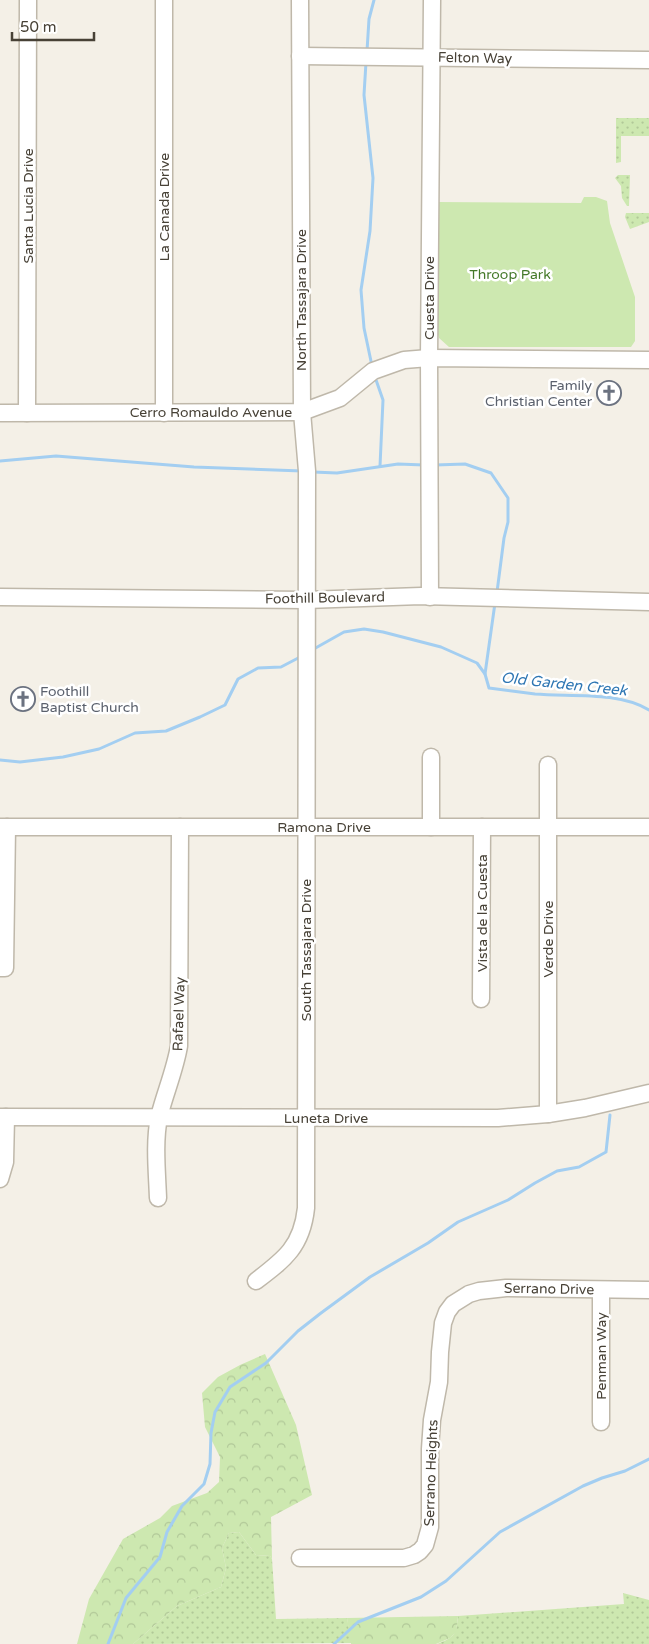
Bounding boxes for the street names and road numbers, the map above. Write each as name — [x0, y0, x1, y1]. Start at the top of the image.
street label: Felton Way — [438, 49, 513, 67]
street label: Santa Lucia Drive — [20, 148, 37, 264]
street label: La Canada Drive — [156, 153, 173, 261]
street label: North Tassajara Drive — [293, 229, 310, 371]
street label: Cuesta Drive — [421, 256, 438, 340]
street label: Cerro Romauldo Avenue — [130, 404, 292, 421]
street label: Foothill Boulevard — [265, 588, 385, 608]
street label: Ramona Drive — [277, 819, 371, 836]
street label: Vista de la Cuesta — [474, 854, 491, 972]
street label: South Tassajara Drive — [298, 879, 315, 1021]
street label: Verde Drive — [540, 900, 557, 977]
street label: Rafael Way — [169, 976, 189, 1052]
street label: Luneta Drive — [284, 1110, 368, 1127]
street label: Serrano Drive — [504, 1280, 594, 1298]
street label: Penman Way — [593, 1312, 610, 1400]
street label: Serrano Heights — [421, 1419, 441, 1527]

